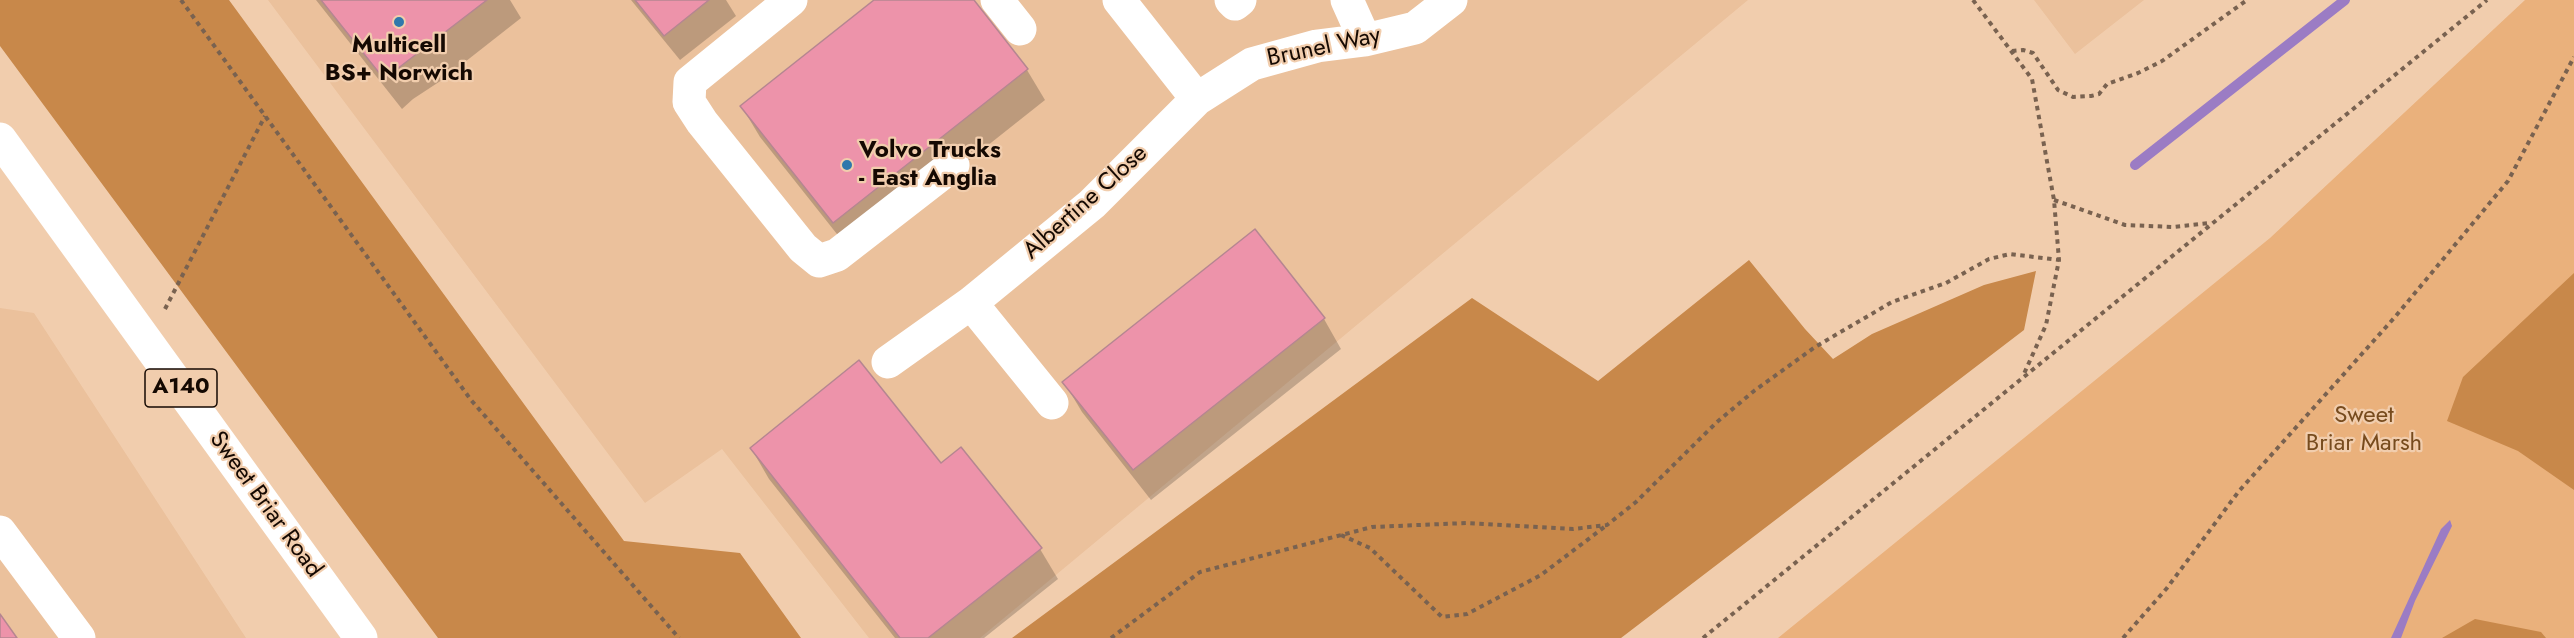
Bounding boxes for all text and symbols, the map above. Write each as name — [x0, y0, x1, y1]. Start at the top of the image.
marker: Multicell BS+ Norwich — [392, 15, 406, 29]
street label: Brunel Way — [1265, 22, 1383, 74]
place label: Multicell BS+ Norwich — [325, 32, 473, 88]
place label: Volvo Trucks - East Anglia — [859, 137, 1001, 193]
street label: Albertine Close — [1018, 140, 1154, 266]
marker: Volvo Trucks - East Anglia — [840, 158, 854, 172]
road number: A140 — [145, 369, 217, 407]
park label: Sweet Briar Marsh — [2306, 402, 2422, 458]
street label: Sweet Briar Road — [202, 426, 328, 584]

